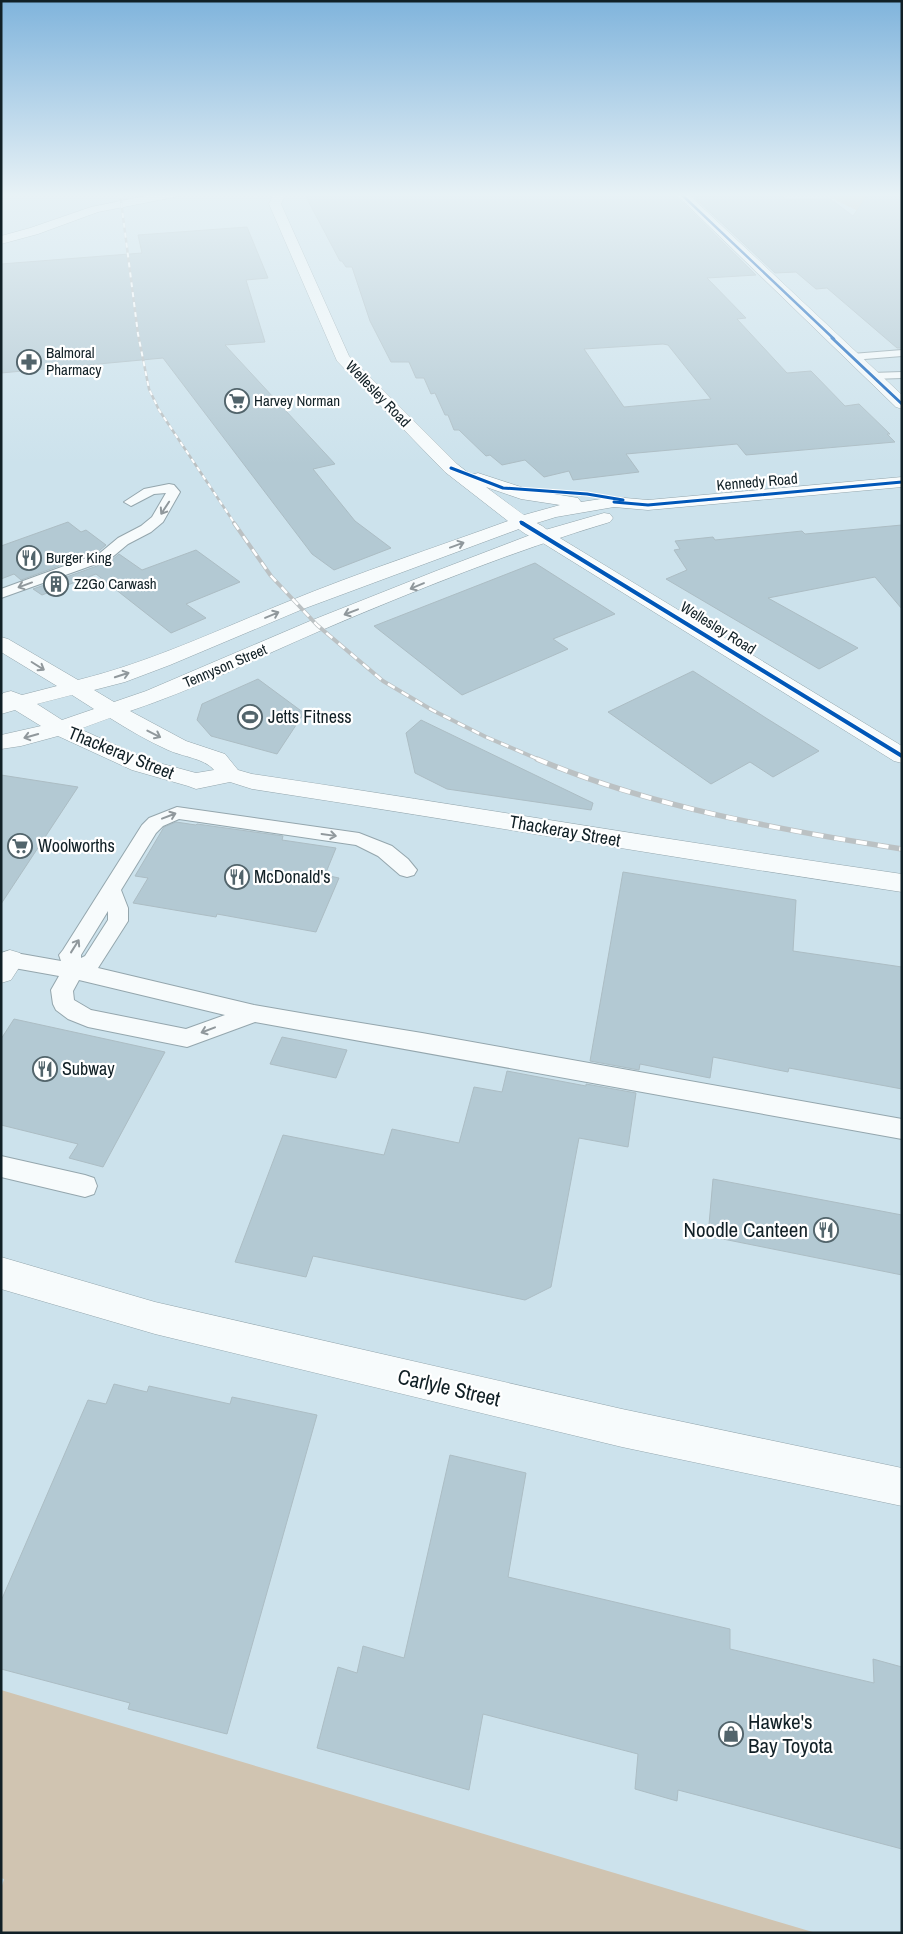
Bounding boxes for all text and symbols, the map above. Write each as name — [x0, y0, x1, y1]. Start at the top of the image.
place label: Balmoral Pharmacy — [46, 342, 102, 380]
pharmacy icon: Balmoral Pharmacy — [16, 349, 42, 375]
street label: Wellesley Road — [341, 356, 416, 432]
supermarket icon: Harvey Norman — [224, 388, 250, 414]
place label: Harvey Norman — [254, 390, 340, 411]
street label: Kennedy Road — [716, 467, 798, 496]
one-way arrow — [160, 501, 170, 515]
one-way arrow — [449, 540, 464, 549]
restaurant icon: Burger King — [16, 545, 42, 571]
place label: Burger King — [46, 547, 112, 568]
building icon: Z2Go Carwash — [43, 571, 69, 597]
place label: Z2Go Carwash — [74, 573, 157, 594]
one-way arrow — [18, 581, 34, 590]
one-way arrow — [410, 582, 425, 591]
street label: Wellesley Road — [677, 596, 760, 659]
one-way arrow — [264, 609, 279, 619]
one-way arrow — [343, 609, 358, 618]
street label: Tennyson Street — [180, 638, 270, 693]
one-way arrow — [31, 661, 45, 671]
one-way arrow — [113, 670, 129, 680]
sports icon: Jetts Fitness — [237, 704, 263, 730]
place label: Jetts Fitness — [268, 704, 352, 729]
street label: Thackeray Street — [64, 720, 178, 785]
one-way arrow — [146, 730, 161, 739]
one-way arrow — [23, 732, 39, 742]
street label: Thackeray Street — [508, 808, 623, 853]
one-way arrow — [160, 811, 176, 820]
one-way arrow — [321, 830, 337, 840]
supermarket icon: Woolworths — [7, 833, 33, 859]
place label: Woolworths — [38, 833, 115, 858]
restaurant icon: McDonald's — [224, 864, 250, 890]
place label: McDonald's — [254, 864, 331, 889]
one-way arrow — [71, 940, 81, 954]
one-way arrow — [201, 1026, 217, 1035]
restaurant icon: Subway — [32, 1056, 58, 1082]
place label: Subway — [62, 1056, 115, 1081]
place label: Noodle Canteen — [684, 1215, 808, 1244]
restaurant icon: Noodle Canteen — [813, 1217, 839, 1243]
street label: Carlyle Street — [395, 1362, 503, 1413]
place label: Hawke's Bay Toyota — [748, 1707, 833, 1760]
shop icon: Hawke's Bay Toyota — [718, 1721, 744, 1747]

